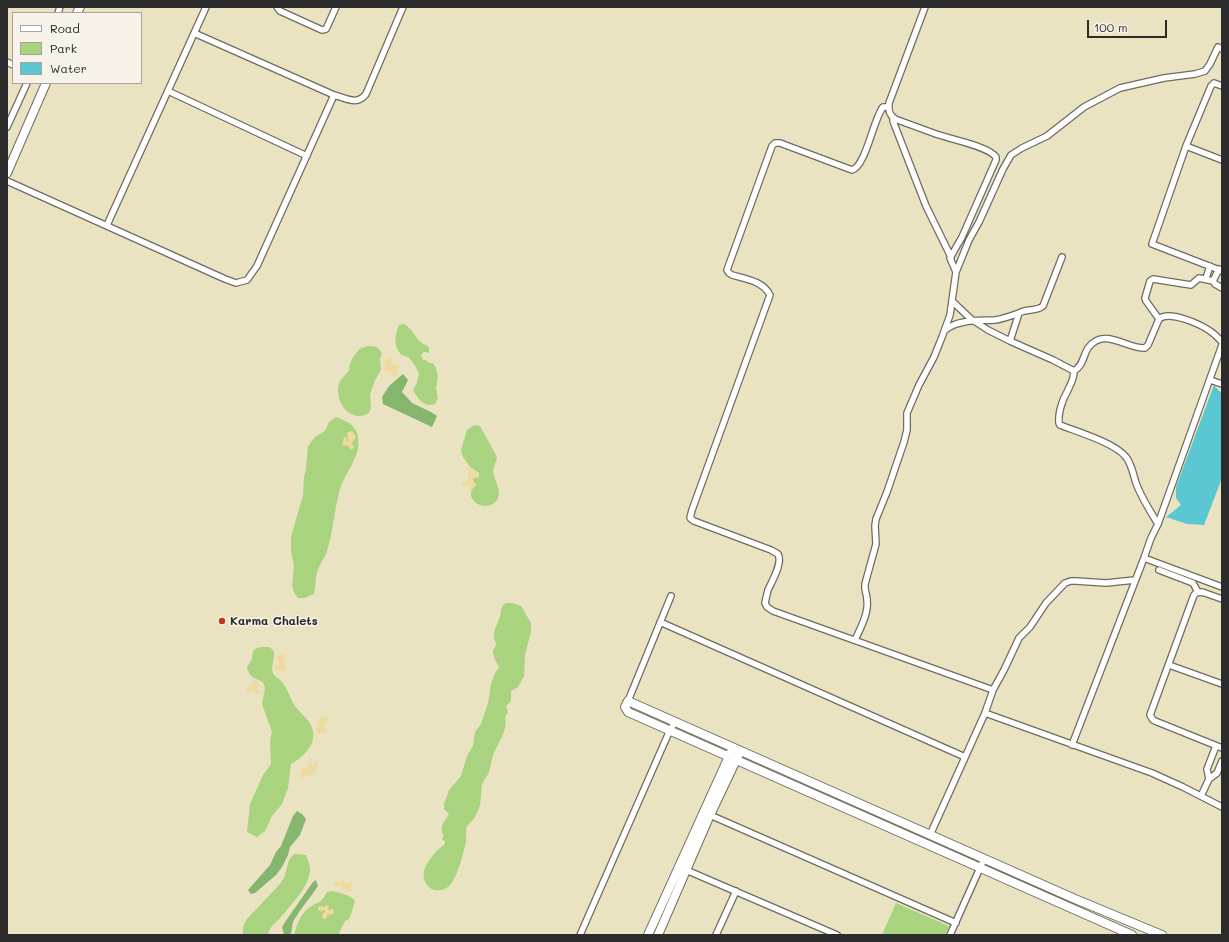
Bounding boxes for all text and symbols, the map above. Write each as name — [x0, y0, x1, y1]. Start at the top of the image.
legend — [12, 12, 142, 84]
scale bar — [1089, 12, 1169, 38]
text: 100 m — [1094, 19, 1128, 35]
text: Road — [50, 20, 80, 36]
text: Park — [50, 40, 77, 56]
text: Water — [50, 60, 87, 76]
place label: Karma Chalets — [230, 614, 318, 628]
marker: Karma Chalets — [217, 616, 227, 626]

